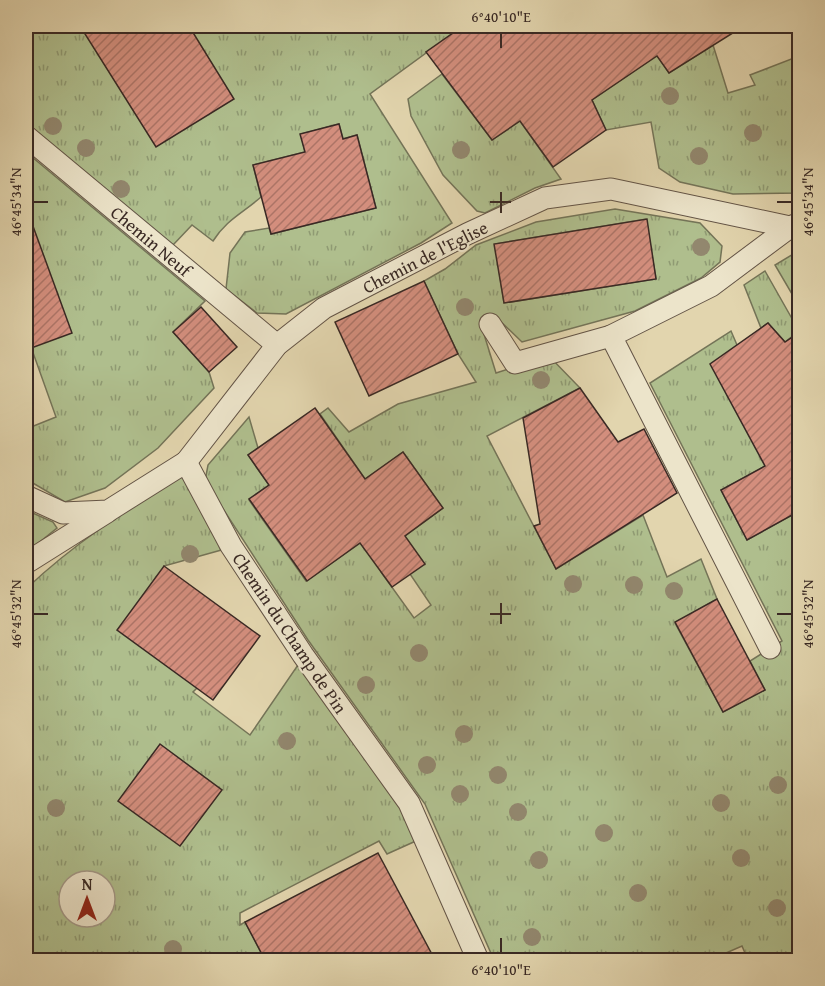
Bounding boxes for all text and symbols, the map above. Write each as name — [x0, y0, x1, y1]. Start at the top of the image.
text: 6°40'10"E — [471, 6, 531, 27]
text: 46°45'34"N — [5, 167, 26, 236]
text: 46°45'34"N — [797, 167, 818, 236]
street label: Chemin Neuf — [105, 199, 199, 284]
street label: Chemin de l'Eglise — [358, 214, 492, 300]
street label: Chemin du Champ de Pin — [226, 547, 354, 719]
text: 46°45'32"N — [5, 579, 26, 648]
text: 46°45'32"N — [797, 579, 818, 648]
north arrow — [57, 869, 117, 929]
text: N — [82, 872, 93, 896]
text: 6°40'10"E — [471, 959, 531, 980]

